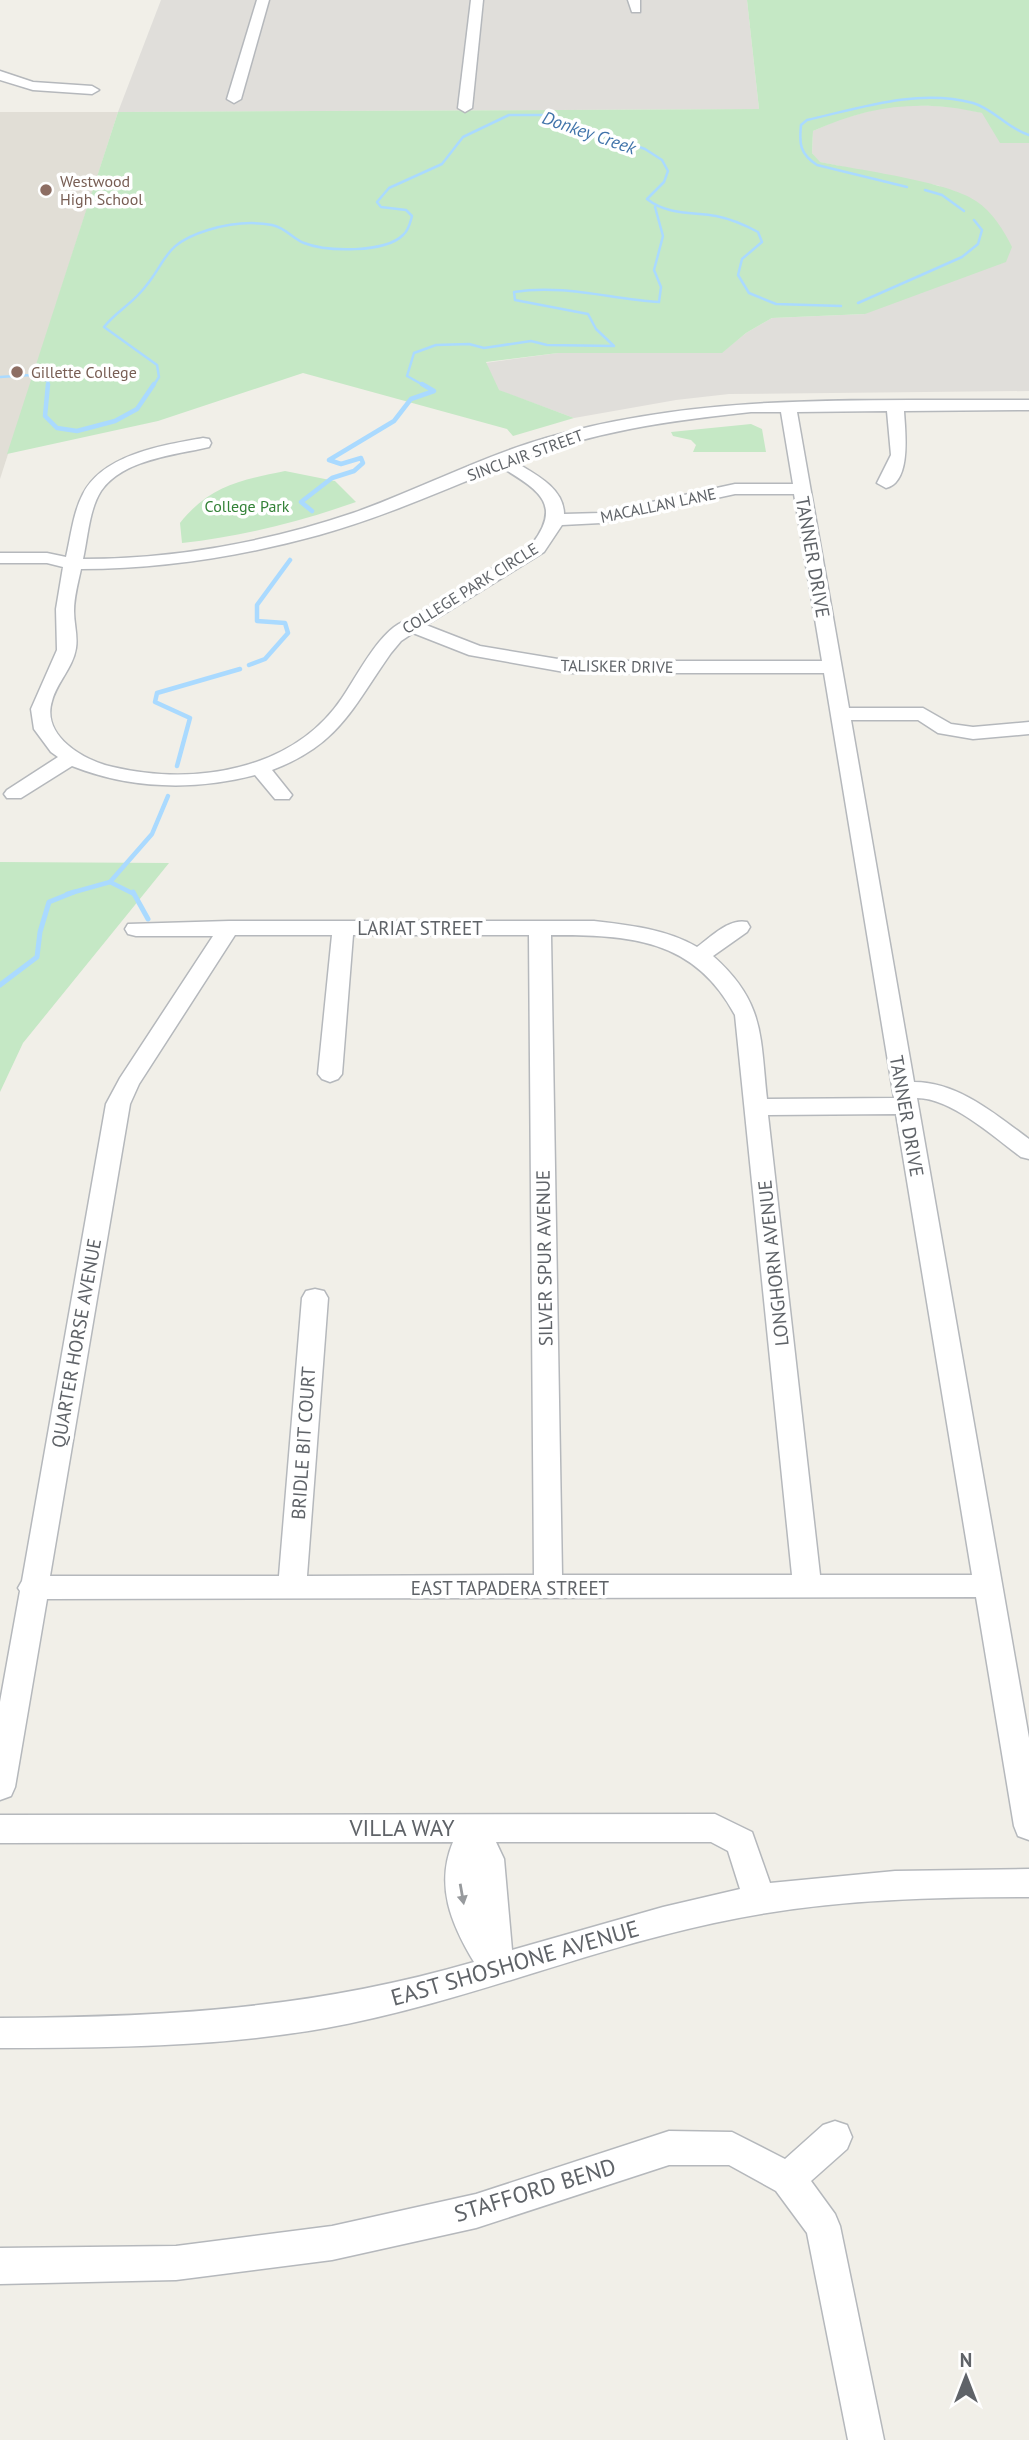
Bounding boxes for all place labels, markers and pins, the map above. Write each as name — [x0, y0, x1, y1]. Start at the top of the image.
place label: Westwood High School — [60, 171, 143, 209]
marker: Westwood High School — [38, 182, 54, 198]
place label: Gillette College — [31, 362, 137, 382]
marker: Gillette College — [9, 364, 25, 380]

